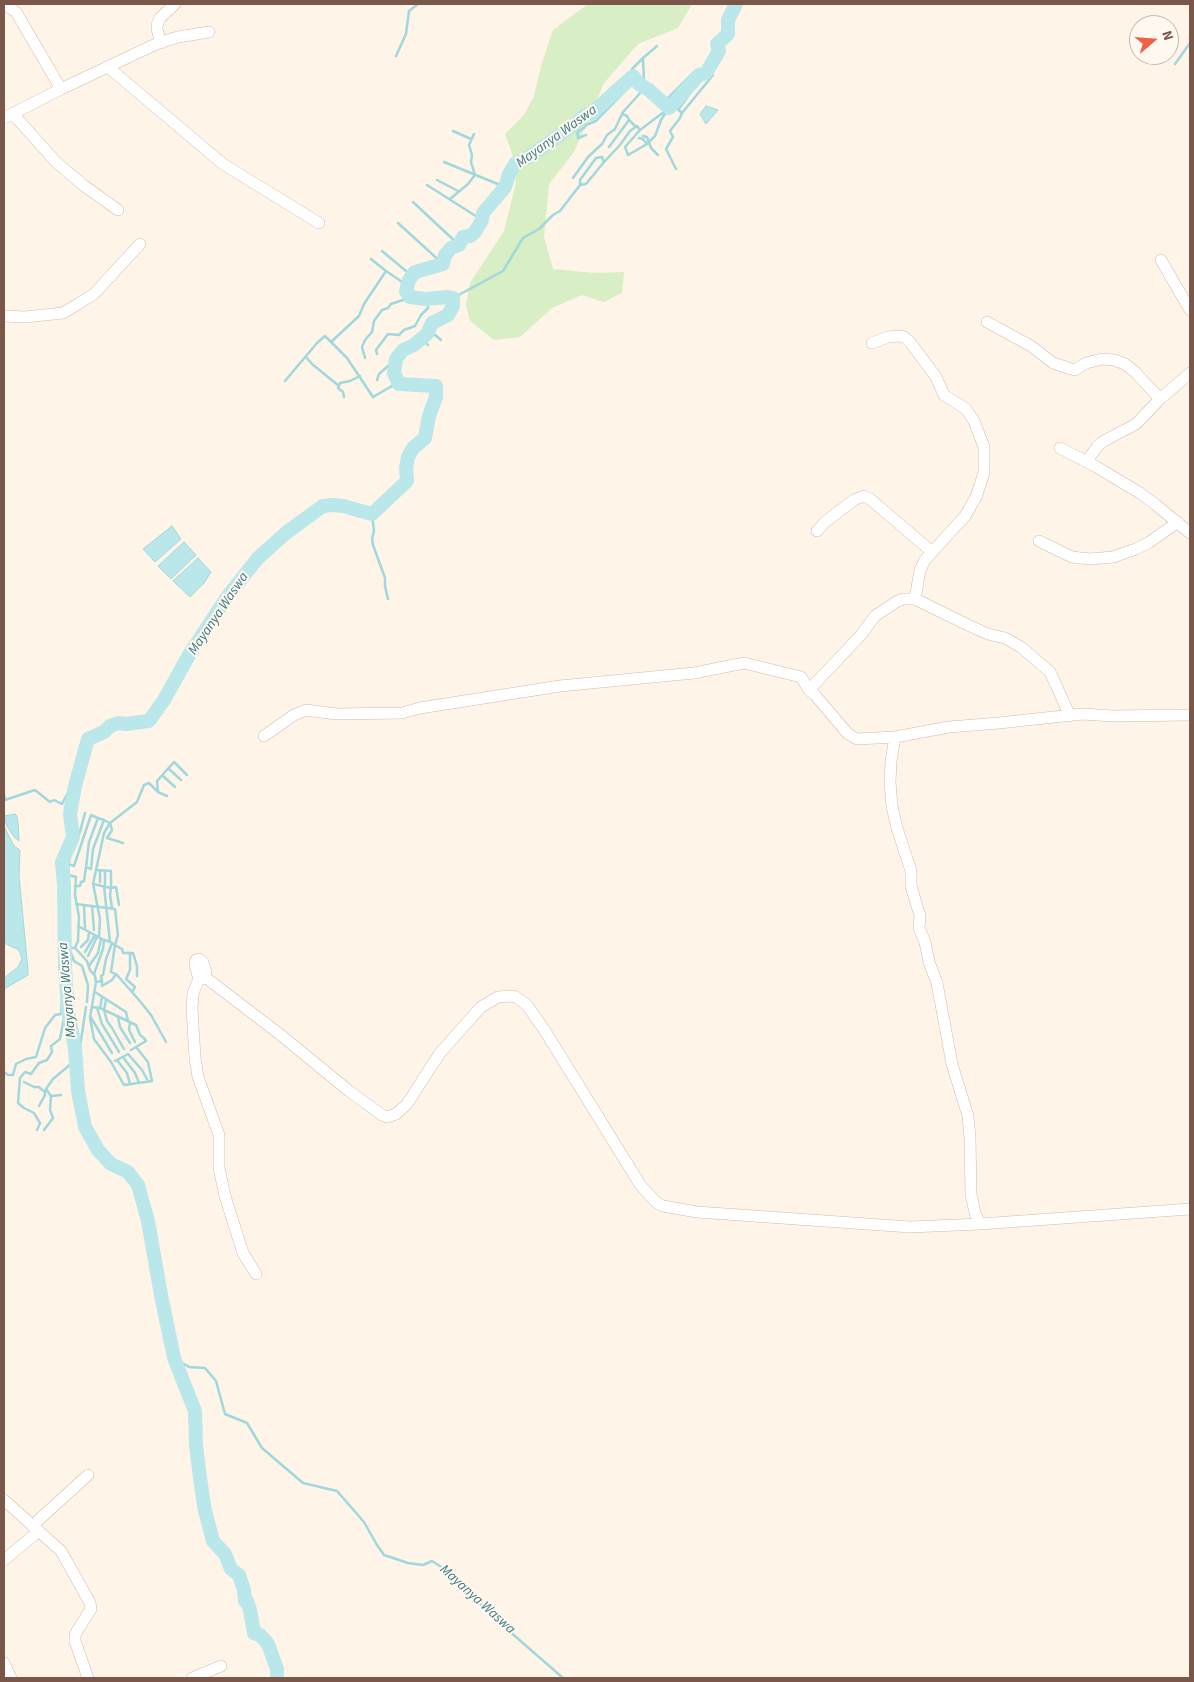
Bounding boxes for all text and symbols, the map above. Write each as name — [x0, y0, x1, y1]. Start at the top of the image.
north arrow — [1129, 15, 1179, 65]
text: N — [1156, 28, 1178, 43]
water label: Mayanya Waswa — [513, 102, 601, 172]
water label: Mayanya Waswa — [185, 570, 253, 658]
water label: Mayanya Waswa — [55, 942, 81, 1038]
water label: Mayanya Waswa — [436, 1562, 518, 1638]

